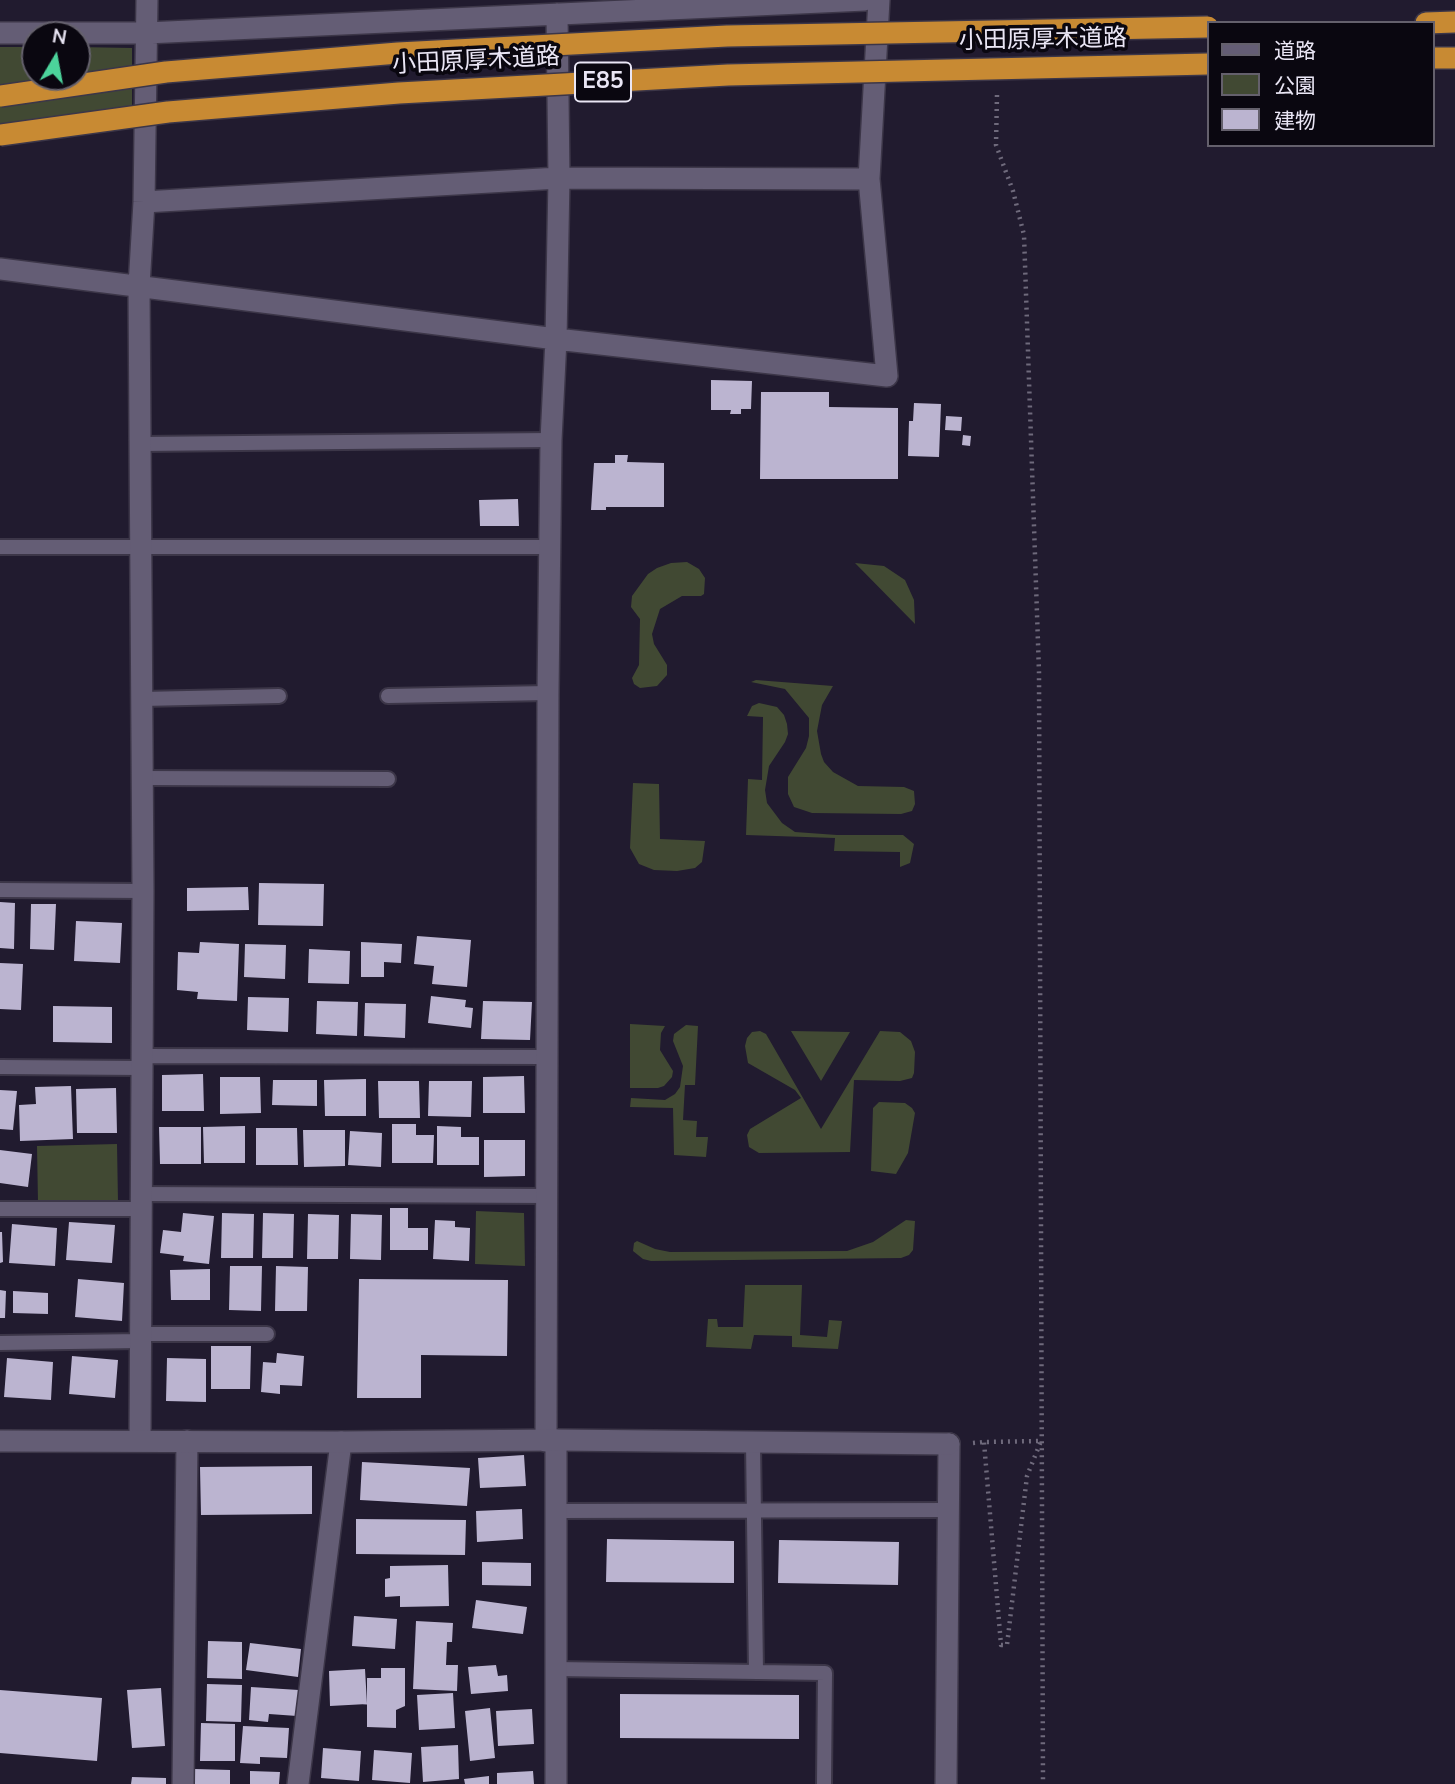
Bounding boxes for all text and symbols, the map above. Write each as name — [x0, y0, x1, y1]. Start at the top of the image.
north arrow — [21, 21, 91, 91]
legend — [1206, 21, 1434, 147]
text: N — [50, 23, 69, 51]
street label: 小田原厚木道路 — [959, 25, 1127, 57]
text: 道路 — [1274, 37, 1316, 65]
street label: 小田原厚木道路 — [391, 43, 561, 81]
road number: E85 — [575, 62, 631, 102]
text: 公園 — [1274, 72, 1316, 100]
text: 建物 — [1274, 107, 1316, 135]

